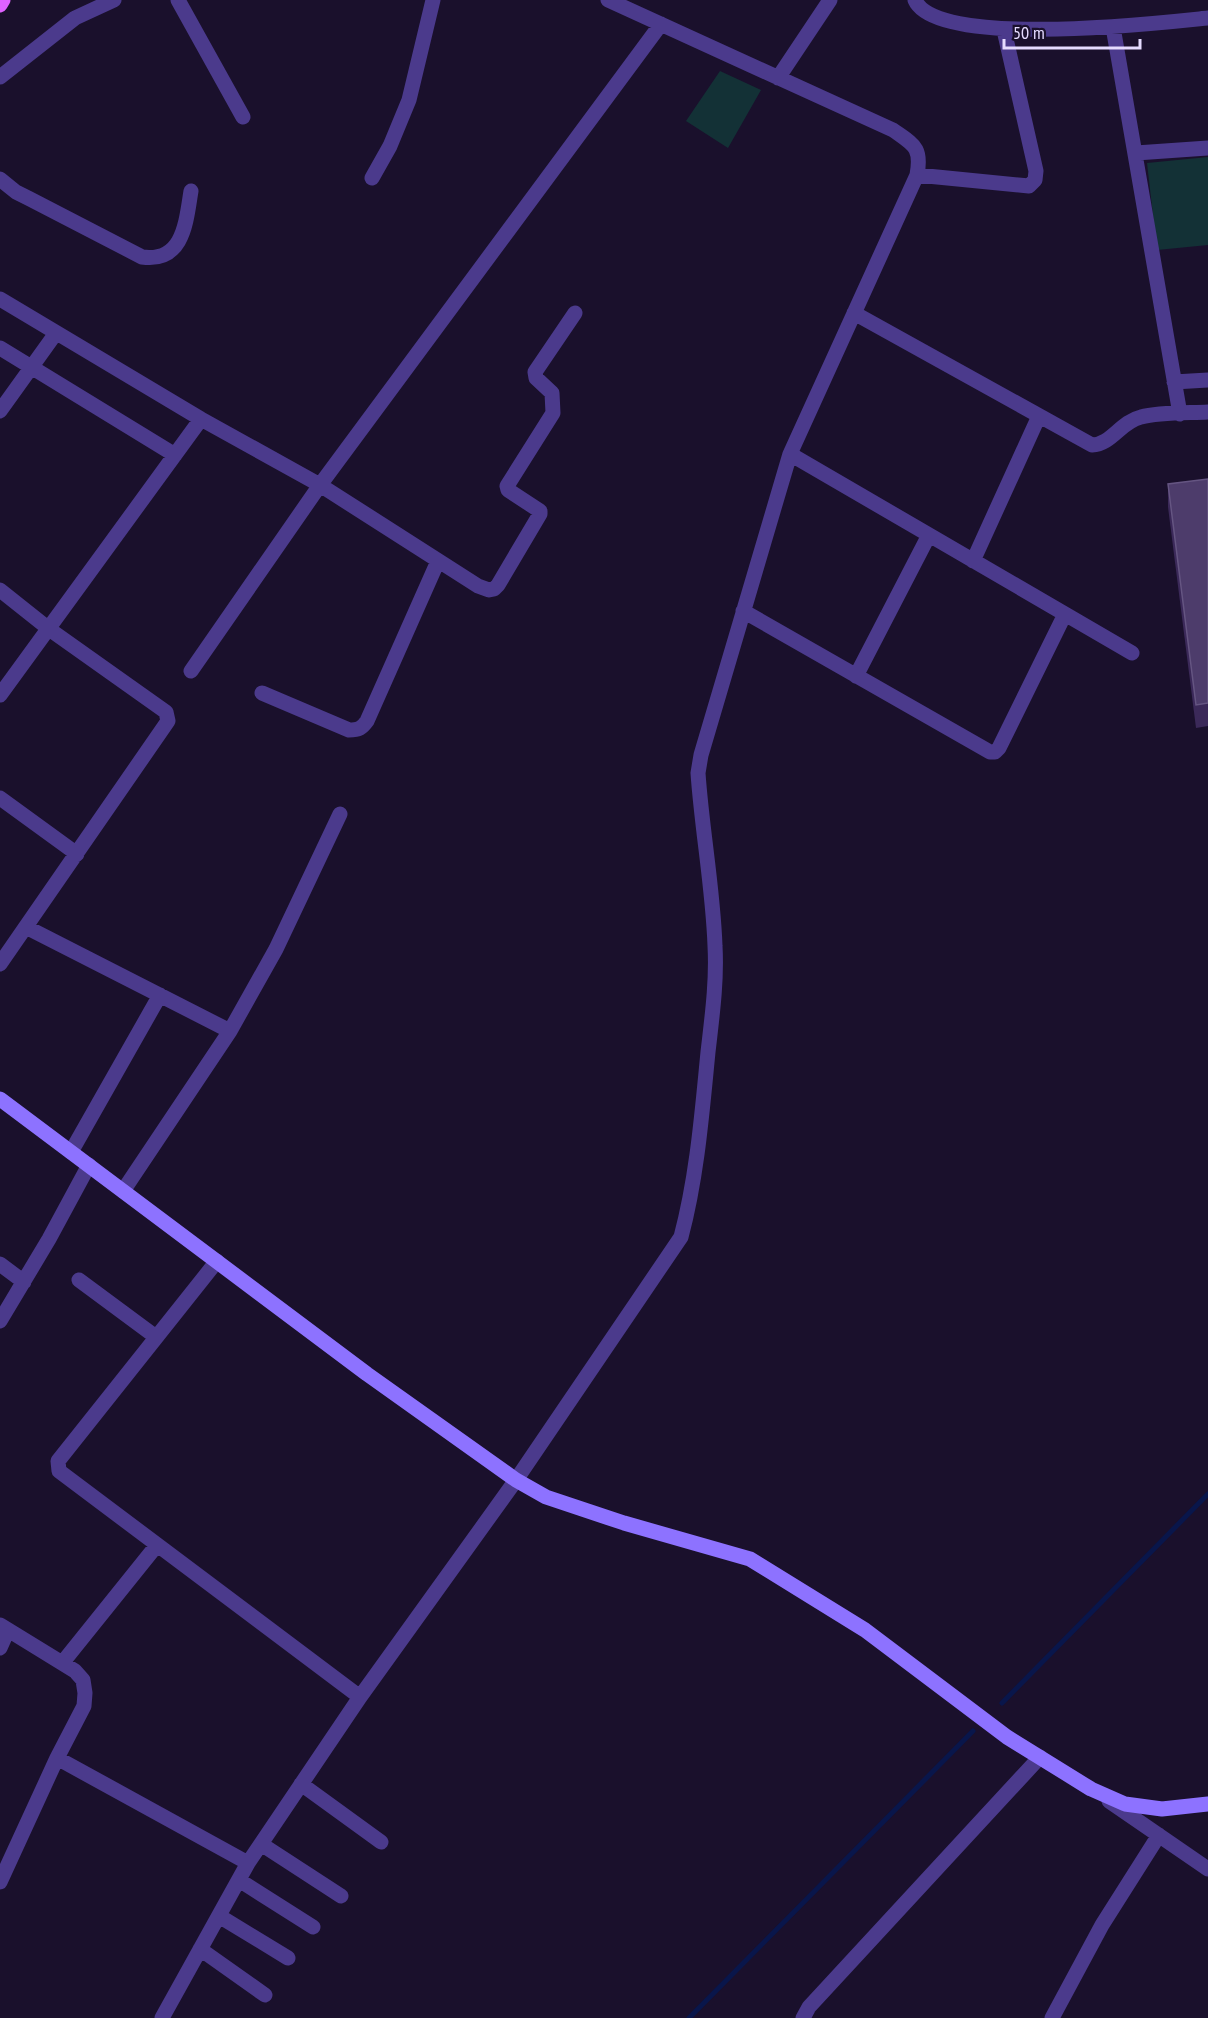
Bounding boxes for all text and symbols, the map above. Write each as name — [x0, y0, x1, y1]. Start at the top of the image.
scale bar — [1004, 12, 1140, 50]
text: 50 m — [1013, 21, 1045, 44]

